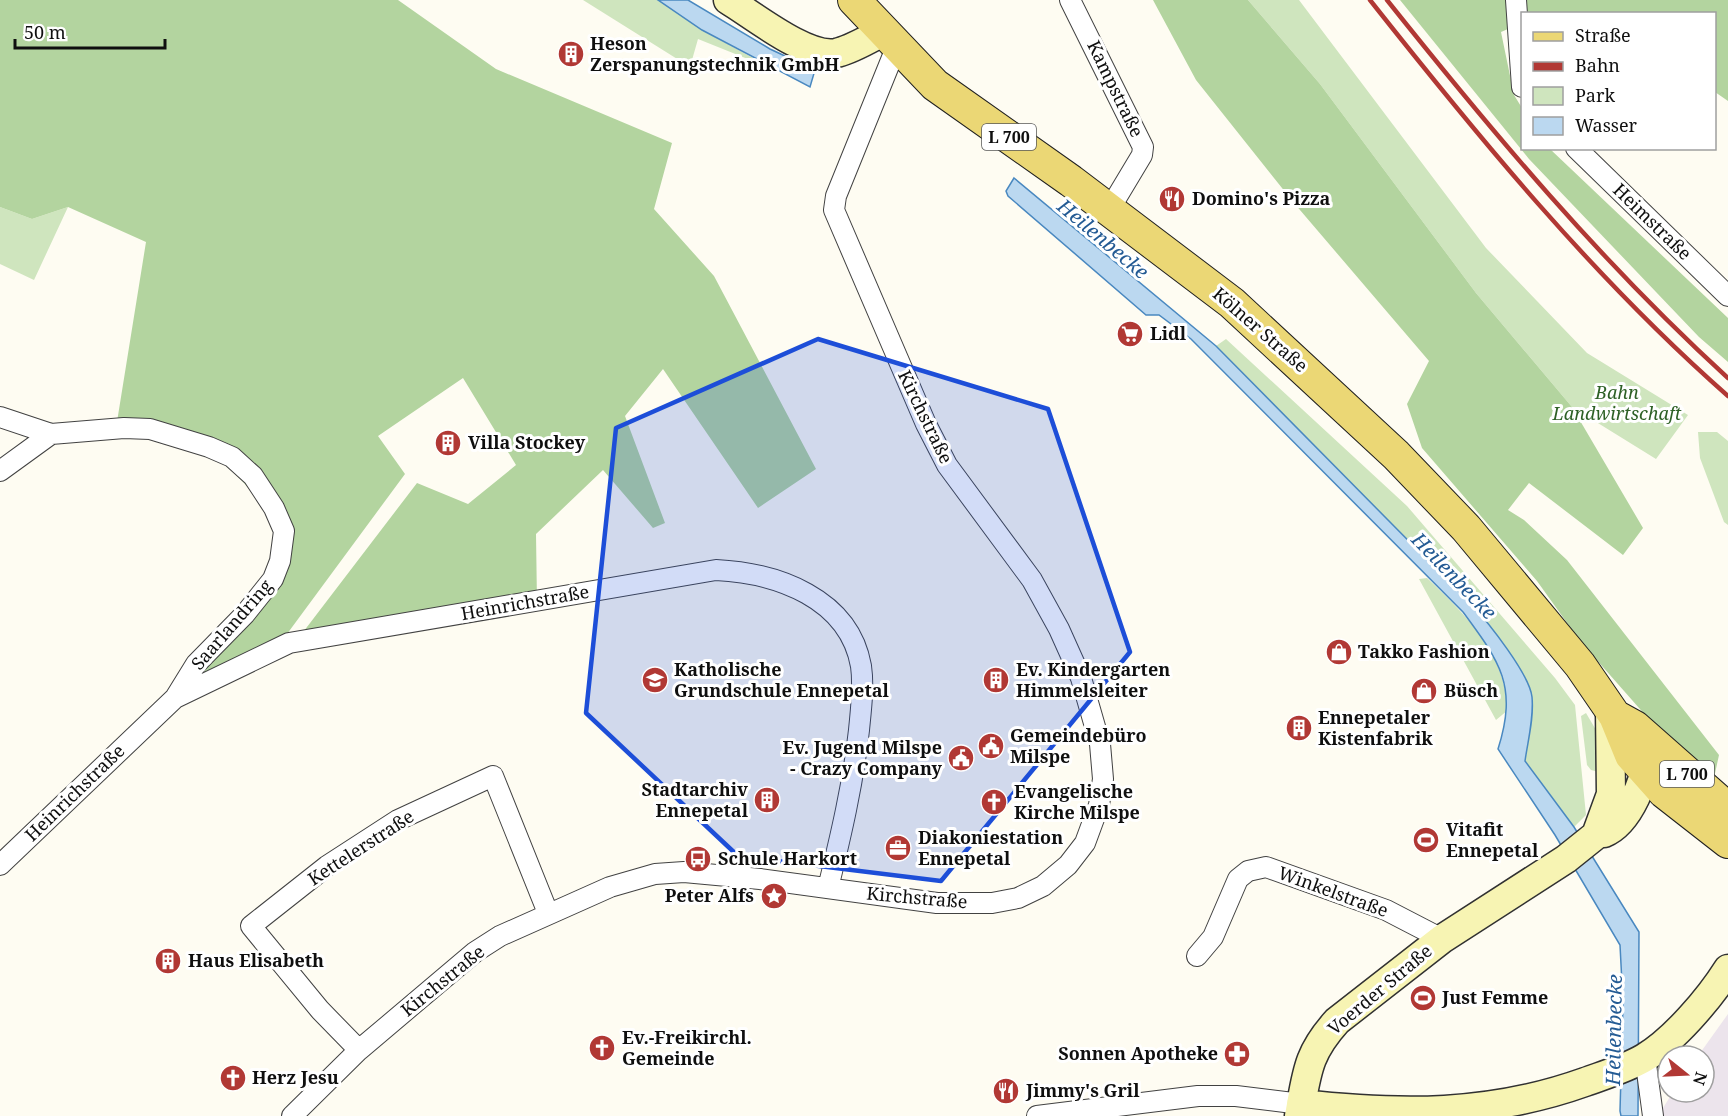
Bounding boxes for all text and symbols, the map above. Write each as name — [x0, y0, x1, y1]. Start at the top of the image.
scale bar — [15, 12, 165, 50]
legend — [1521, 12, 1716, 150]
text: 50 m — [24, 20, 66, 44]
text: Straße — [1575, 23, 1631, 47]
place label: Heson Zerspanungstechnik GmbH — [590, 31, 839, 76]
street label: Kampstraße — [1082, 36, 1150, 141]
building icon: Heson Zerspanungstechnik GmbH — [556, 39, 586, 69]
text: Bahn — [1575, 53, 1620, 77]
text: Park — [1575, 83, 1615, 107]
text: Wasser — [1575, 113, 1638, 137]
road number: L 700 — [982, 124, 1036, 150]
street label: Heimstraße — [1608, 178, 1697, 265]
restaurant icon: Domino's Pizza — [1157, 184, 1187, 214]
place label: Domino's Pizza — [1192, 186, 1330, 210]
water label: Heilenbecke — [1051, 192, 1155, 285]
street label: Kölner Straße — [1208, 281, 1313, 377]
supermarket icon: Lidl — [1115, 319, 1145, 349]
place label: Lidl — [1150, 321, 1187, 345]
street label: Kirchstraße — [893, 366, 959, 467]
park label: Bahn Landwirtschaft — [1552, 380, 1682, 425]
building icon: Villa Stockey — [433, 428, 463, 458]
place label: Villa Stockey — [468, 430, 586, 454]
water label: Heilenbecke — [1405, 525, 1503, 625]
street label: Saarlandring — [185, 574, 277, 675]
street label: Heinrichstraße — [459, 579, 591, 625]
shop icon: Takko Fashion — [1324, 637, 1354, 667]
place label: Takko Fashion — [1358, 639, 1490, 663]
place label: Katholische Grundschule Ennepetal — [674, 657, 889, 702]
place label: Ev. Kindergarten Himmelsleiter — [1016, 657, 1170, 702]
school or university icon: Katholische Grundschule Ennepetal — [640, 665, 670, 695]
building icon: Ev. Kindergarten Himmelsleiter — [981, 665, 1011, 695]
shop icon: Büsch — [1409, 676, 1439, 706]
place label: Büsch — [1444, 678, 1498, 702]
place label: Ennepetaler Kistenfabrik — [1318, 705, 1433, 750]
building icon: Ennepetaler Kistenfabrik — [1284, 713, 1314, 743]
place label: Gemeindebüro Milspe — [1010, 723, 1147, 768]
public building icon: Gemeindebüro Milspe — [976, 731, 1006, 761]
place label: Ev. Jugend Milspe - Crazy Company — [782, 735, 943, 780]
street label: Heinrichstraße — [19, 739, 129, 846]
public building icon: Ev. Jugend Milspe - Crazy Company — [946, 743, 976, 773]
road number: L 700 — [1660, 761, 1714, 787]
place label: Stadtarchiv Ennepetal — [642, 777, 749, 822]
place label: Evangelische Kirche Milspe — [1014, 779, 1140, 824]
building icon: Stadtarchiv Ennepetal — [752, 785, 782, 815]
church icon: Evangelische Kirche Milspe — [979, 787, 1009, 817]
street label: Kettelerstraße — [303, 804, 418, 890]
place label: Vitafit Ennepetal — [1446, 817, 1539, 862]
place label: Diakoniestation Ennepetal — [918, 825, 1063, 870]
sports icon: Vitafit Ennepetal — [1411, 825, 1441, 855]
office icon: Diakoniestation Ennepetal — [883, 833, 913, 863]
bus stop icon: Schule Harkort — [683, 844, 713, 874]
place label: Schule Harkort — [718, 846, 857, 870]
street label: Winkelstraße — [1275, 860, 1392, 922]
place icon: Peter Alfs — [759, 881, 789, 911]
street label: Kirchstraße — [866, 881, 968, 913]
place label: Peter Alfs — [665, 883, 754, 907]
street label: Kirchstraße — [396, 939, 489, 1021]
street label: Voerder Straße — [1322, 939, 1437, 1040]
building icon: Haus Elisabeth — [153, 946, 183, 976]
place label: Haus Elisabeth — [188, 948, 324, 972]
water label: Heilenbecke — [1599, 974, 1628, 1087]
sports icon: Just Femme — [1408, 983, 1438, 1013]
place label: Just Femme — [1441, 985, 1548, 1009]
place label: Ev.-Freikirchl. Gemeinde — [622, 1025, 752, 1070]
church icon: Ev.-Freikirchl. Gemeinde — [587, 1033, 617, 1063]
pharmacy icon: Sonnen Apotheke — [1222, 1039, 1252, 1069]
place label: Sonnen Apotheke — [1058, 1041, 1218, 1065]
north arrow — [1656, 1044, 1716, 1104]
church icon: Herz Jesu — [218, 1063, 248, 1093]
place label: Herz Jesu — [252, 1065, 339, 1089]
text: N — [1688, 1069, 1713, 1088]
restaurant icon: Jimmy's Gril — [991, 1076, 1021, 1106]
place label: Jimmy's Gril — [1025, 1078, 1140, 1102]

